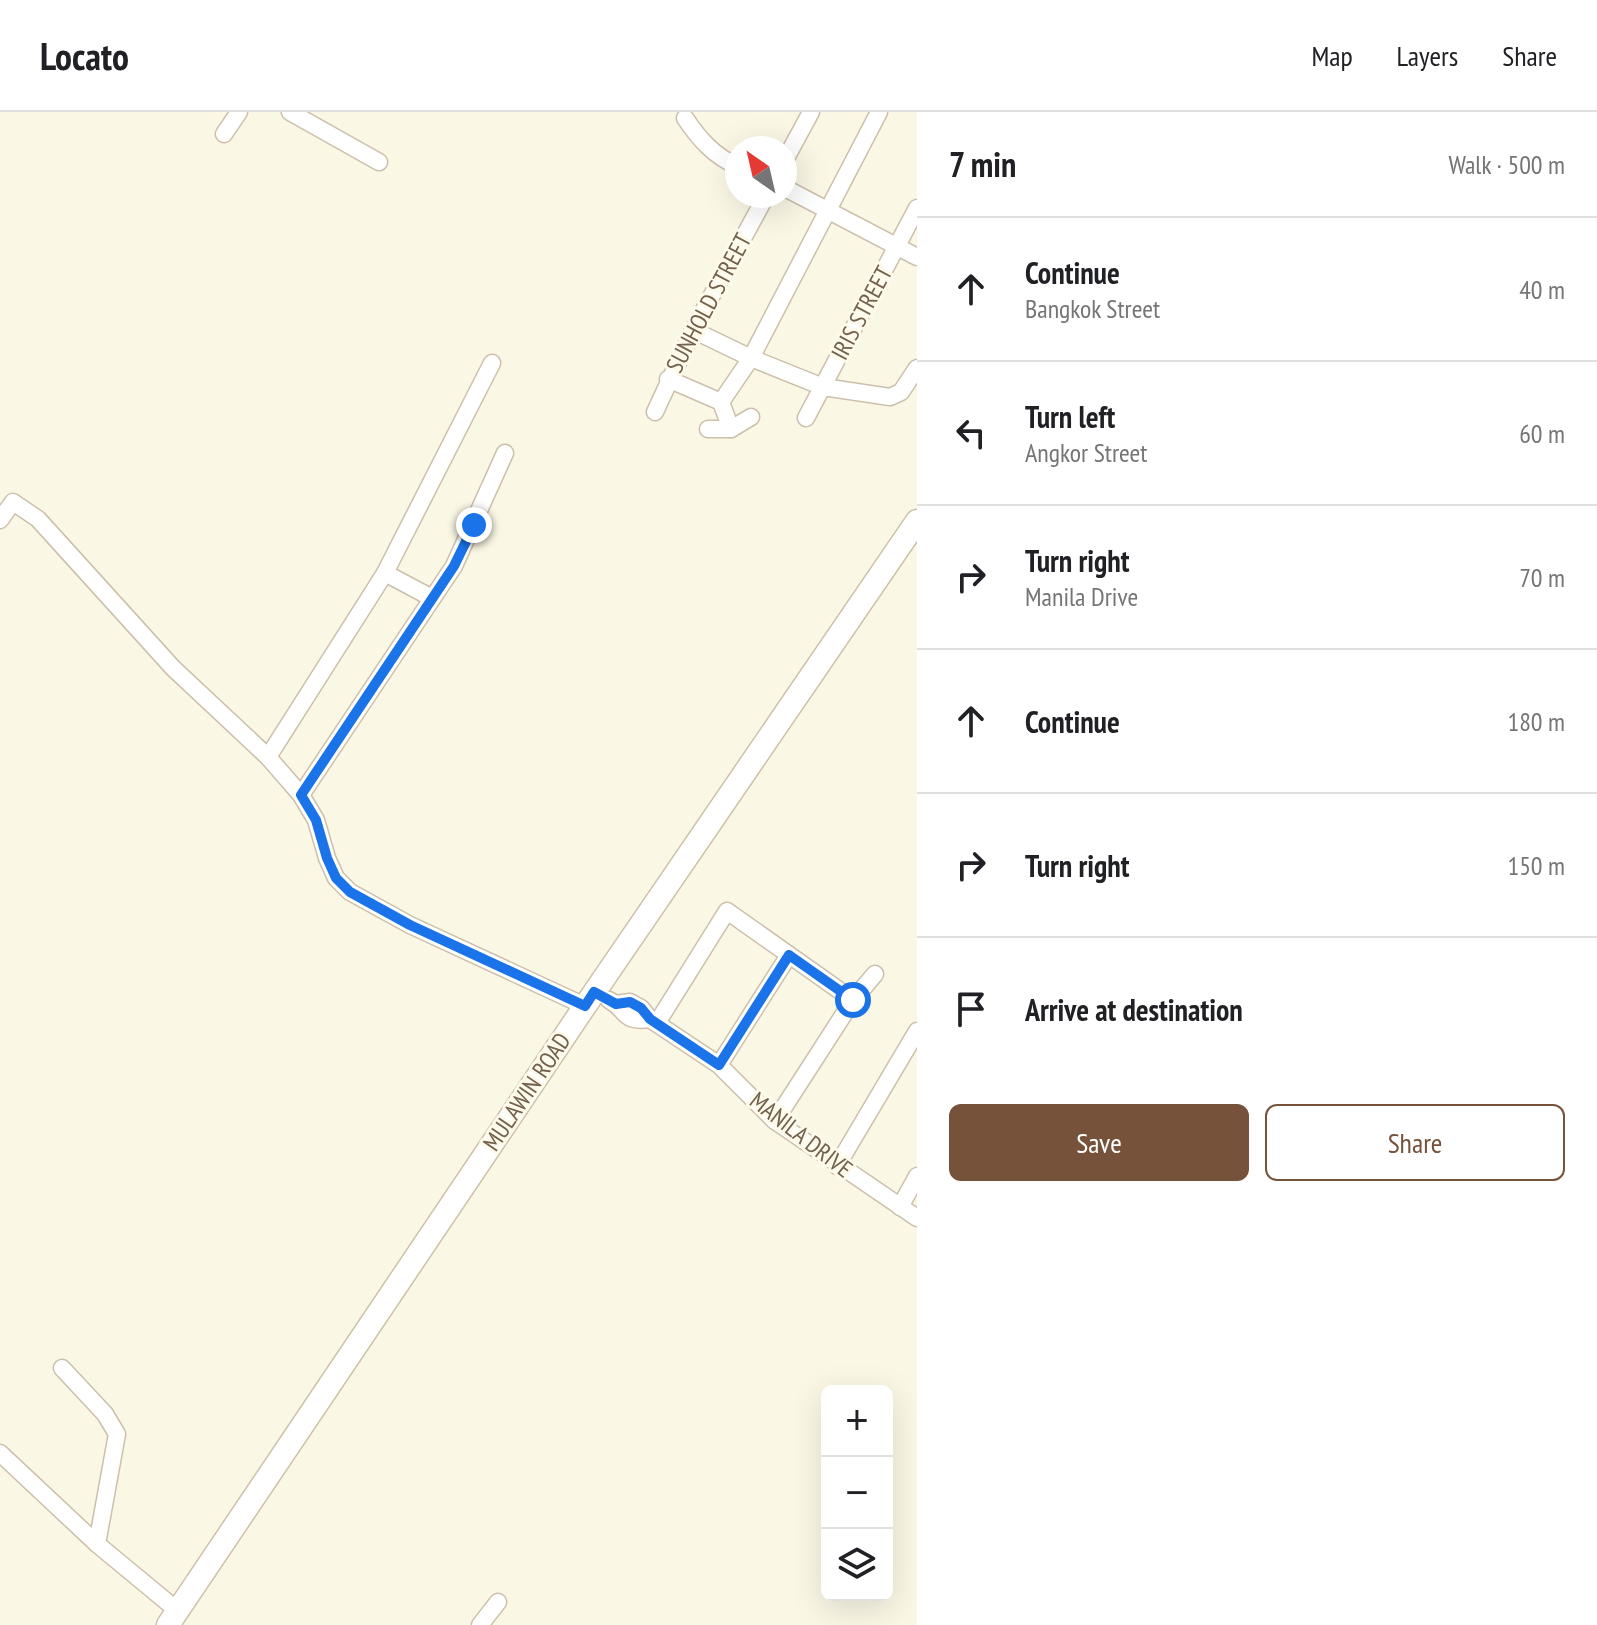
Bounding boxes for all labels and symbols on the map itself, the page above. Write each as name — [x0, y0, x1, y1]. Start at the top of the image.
north arrow — [725, 136, 797, 208]
street label: SUNHOLD STREET — [659, 228, 758, 378]
street label: IRIS STREET — [824, 260, 899, 365]
route end — [456, 507, 492, 543]
route start — [835, 982, 871, 1018]
street label: MULAWIN ROAD — [476, 1027, 577, 1157]
street label: MANILA DRIVE — [744, 1085, 859, 1184]

